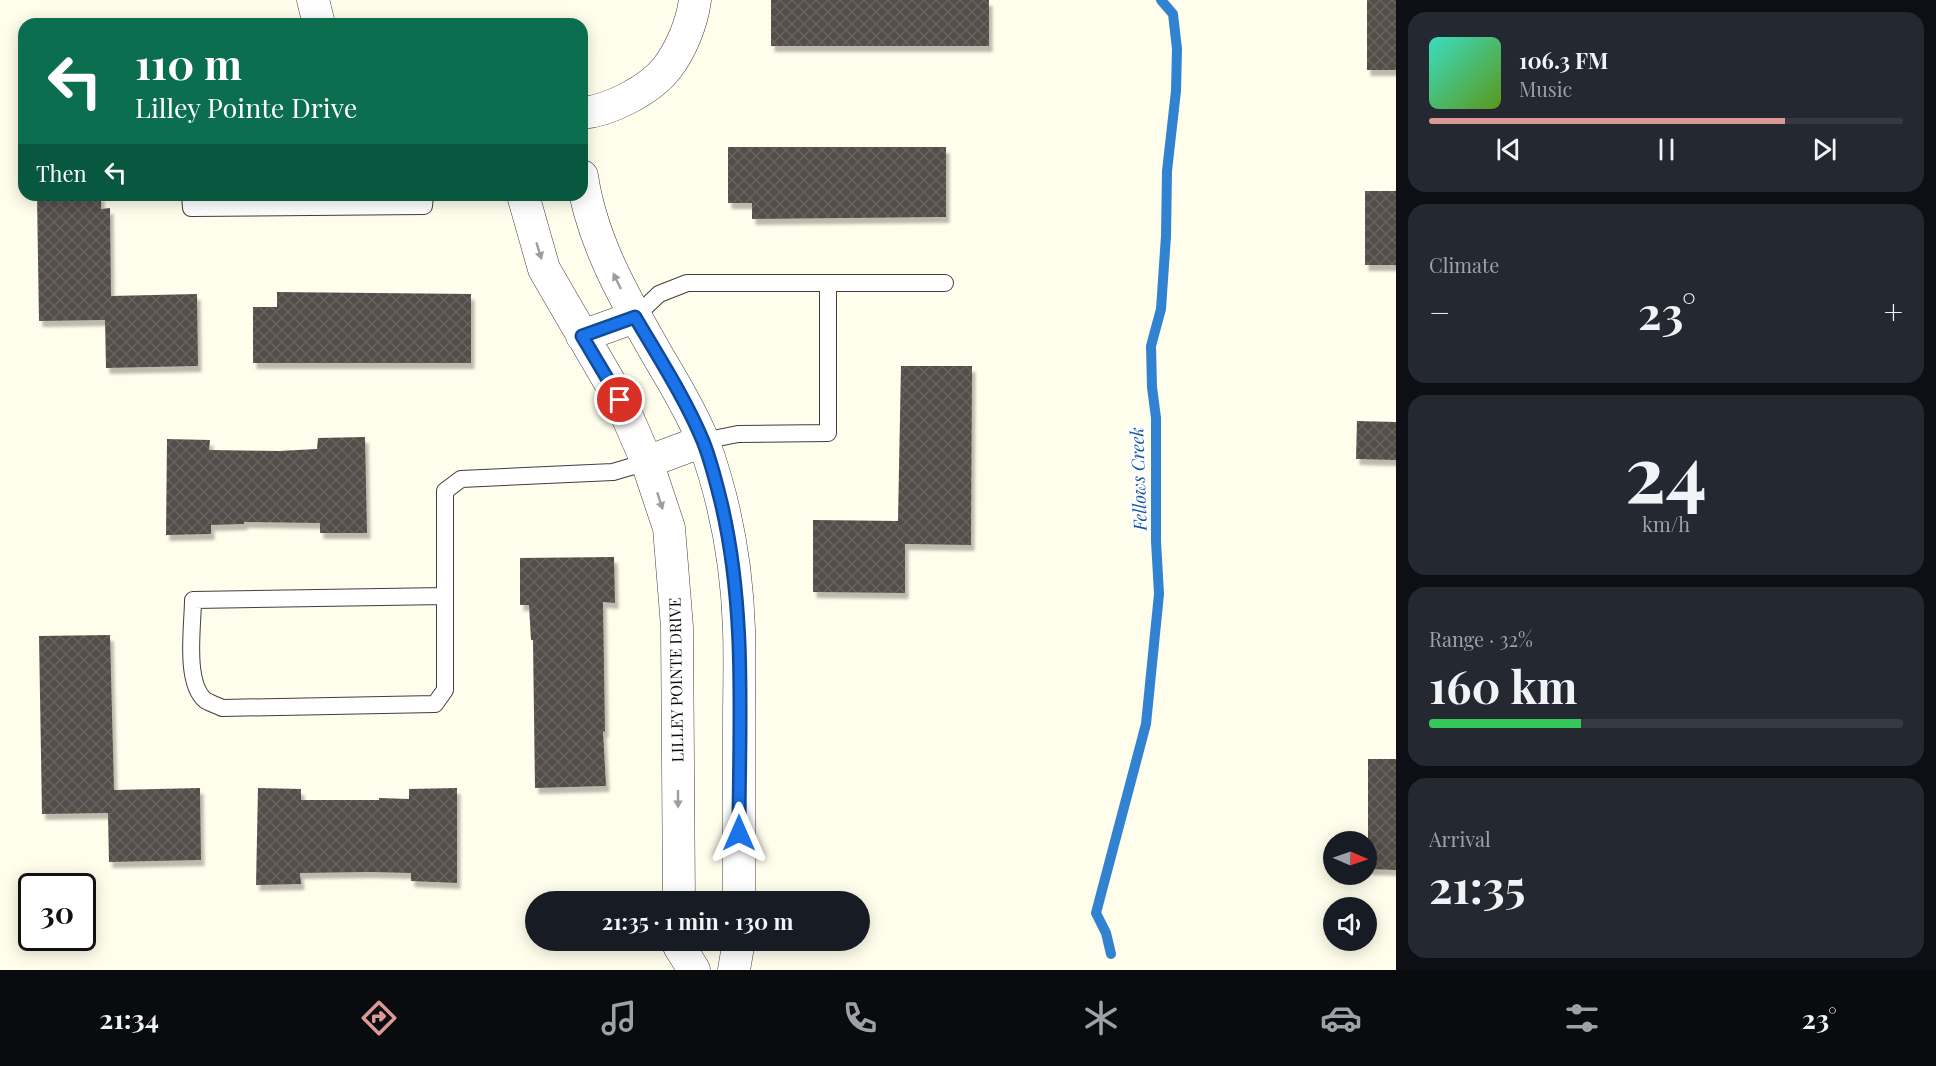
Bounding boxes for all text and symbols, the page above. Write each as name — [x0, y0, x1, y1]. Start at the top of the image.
text: 110 m — [135, 35, 242, 91]
icon: left — [36, 42, 114, 120]
text: 106.3 FM — [1519, 45, 1608, 75]
text: Music — [1519, 75, 1572, 102]
text: Lilley Pointe Drive — [135, 89, 357, 125]
icon: previous — [1492, 133, 1525, 166]
icon: pause — [1650, 133, 1683, 166]
icon: next — [1808, 133, 1841, 166]
icon: left — [99, 156, 132, 189]
text: Then — [36, 158, 87, 188]
one-way arrow — [535, 242, 544, 260]
text: Climate — [1429, 251, 1499, 278]
one-way arrow — [612, 272, 622, 290]
text: 23° — [1638, 281, 1696, 341]
text: − — [1429, 289, 1450, 333]
text: + — [1884, 289, 1903, 333]
pin — [594, 374, 645, 425]
icon: arrive — [603, 383, 636, 416]
text: 24 — [1625, 419, 1707, 523]
water label: Fellows Creek — [1124, 427, 1152, 532]
one-way arrow — [656, 492, 666, 510]
text: km/h — [1642, 510, 1690, 537]
street label: LILLEY POINTE DRIVE — [664, 597, 687, 763]
text: Range · 32% — [1429, 625, 1533, 652]
text: 160 km — [1429, 655, 1578, 715]
one-way arrow — [673, 790, 683, 809]
position arrow — [707, 801, 771, 865]
text: Arrival — [1429, 825, 1491, 852]
north arrow — [1323, 831, 1377, 885]
map controls — [1323, 831, 1377, 951]
text: 21:35 — [1429, 855, 1525, 915]
speed limit sign: 30 — [18, 873, 96, 951]
button: sound — [1323, 897, 1377, 951]
text: 21:35 · 1 min · 130 m — [602, 906, 793, 936]
icon: directions — [358, 997, 400, 1039]
icon: music — [598, 997, 640, 1039]
icon: phone — [839, 997, 881, 1039]
icon: climate — [1080, 997, 1122, 1039]
icon: car — [1320, 997, 1362, 1039]
icon: filters — [1561, 997, 1603, 1039]
text: 21:34 — [99, 1000, 159, 1036]
text: 23° — [1802, 1000, 1837, 1036]

